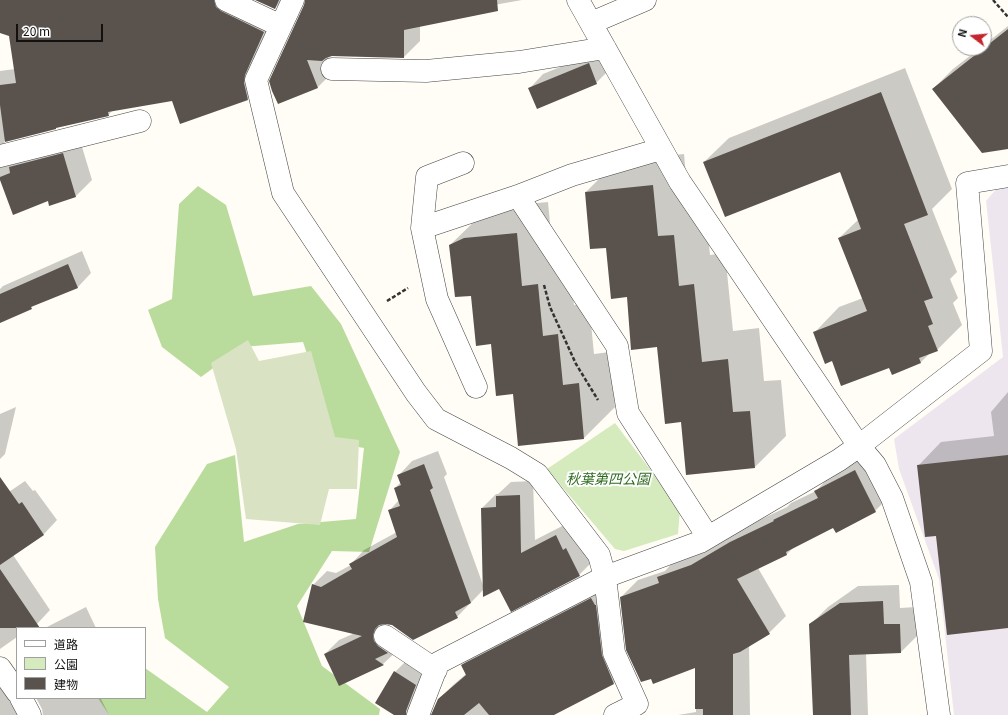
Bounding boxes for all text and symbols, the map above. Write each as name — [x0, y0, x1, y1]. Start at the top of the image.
scale bar — [18, 16, 105, 42]
north arrow — [952, 16, 992, 56]
text: 20 m — [23, 22, 50, 39]
text: N — [953, 27, 970, 39]
park label: 秋葉第四公園 — [566, 471, 650, 487]
legend — [16, 627, 146, 699]
text: 道路 — [54, 635, 78, 652]
text: 公園 — [54, 655, 78, 672]
text: 建物 — [54, 675, 78, 692]

